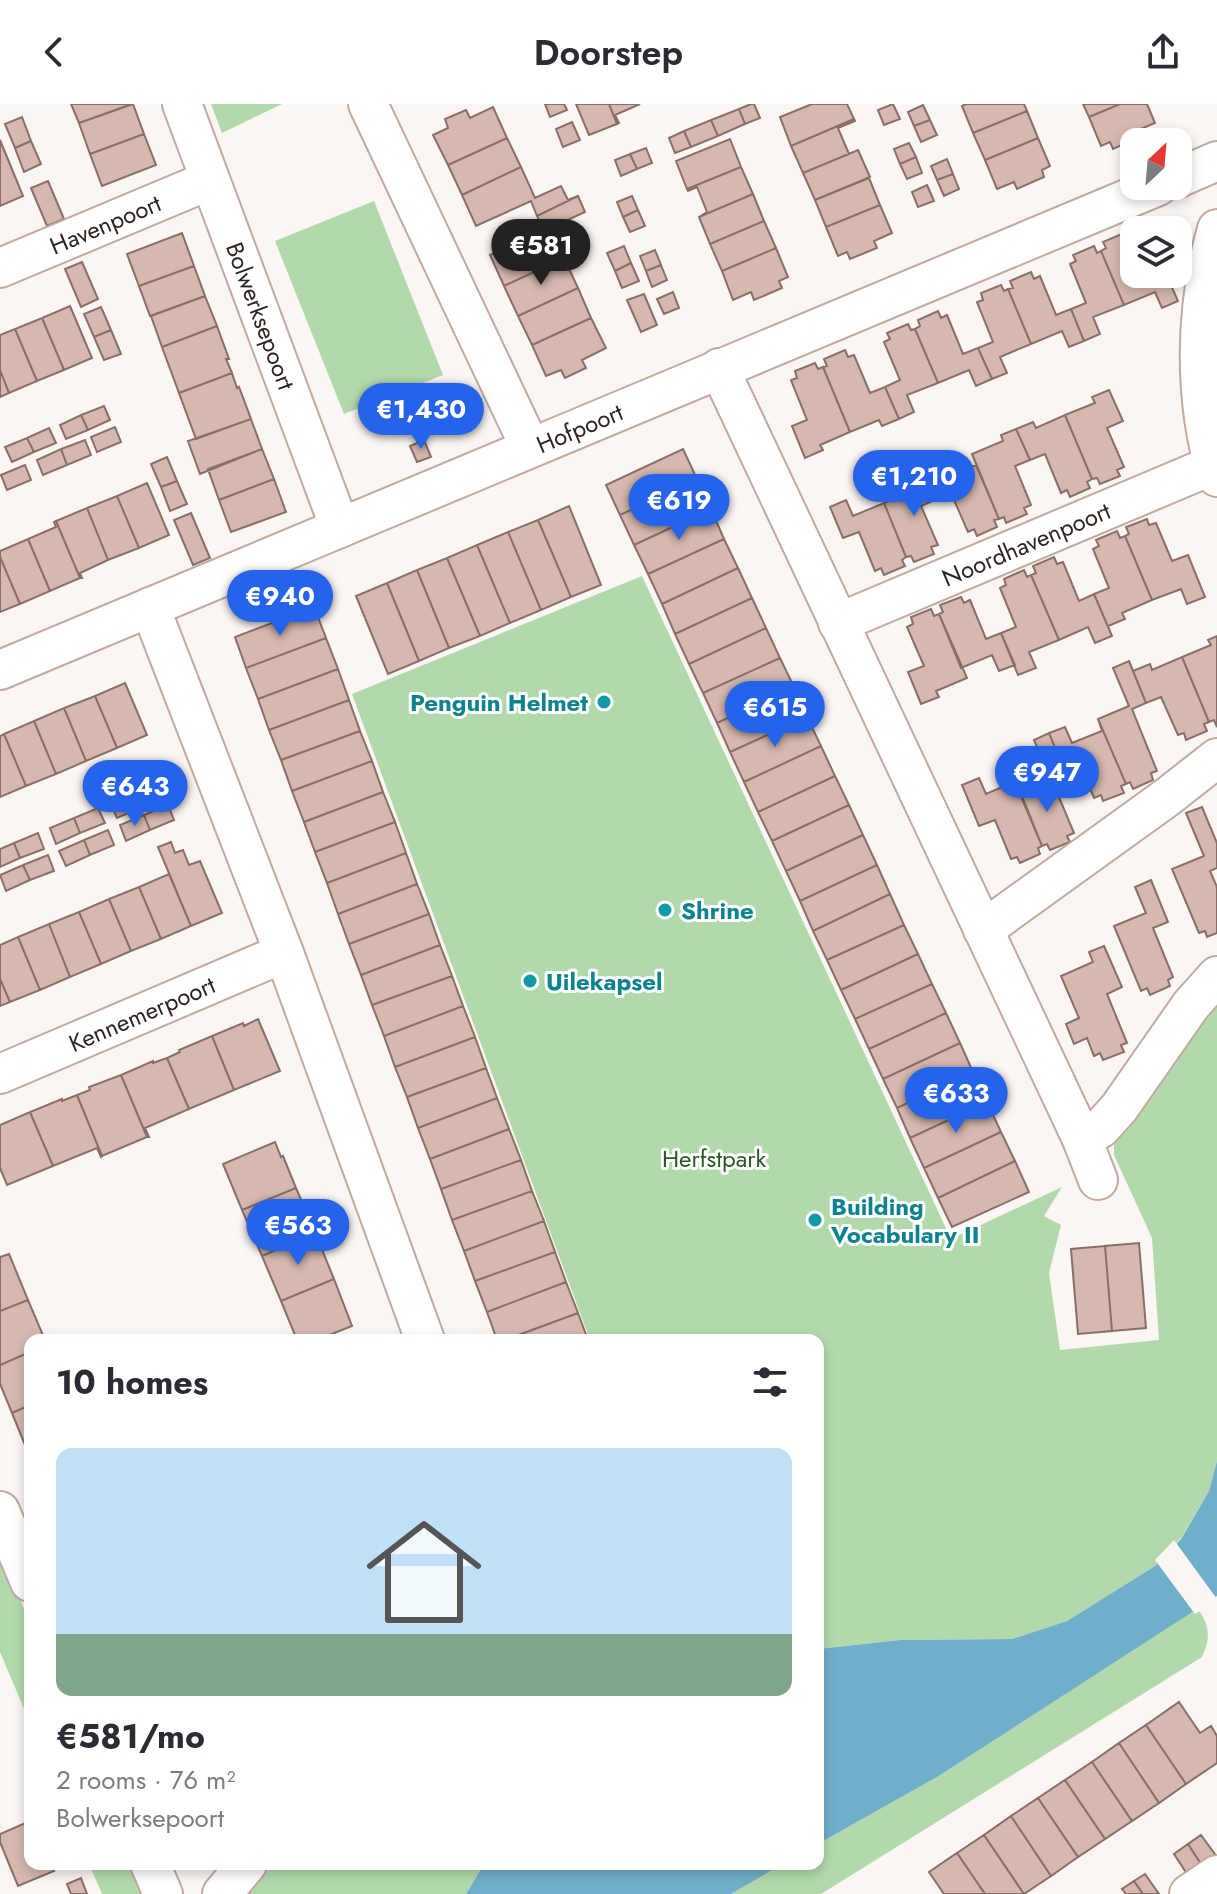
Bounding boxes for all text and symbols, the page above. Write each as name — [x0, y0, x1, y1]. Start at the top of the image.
text: Doorstep — [534, 26, 683, 78]
icon: back — [32, 30, 76, 74]
icon: share — [1141, 30, 1185, 74]
north arrow — [1120, 128, 1192, 200]
map controls — [1120, 128, 1192, 288]
street label: Havenpoort — [44, 185, 166, 263]
button: layers — [1120, 216, 1192, 288]
pin: €581 — [494, 219, 588, 287]
text: €581 — [509, 226, 573, 264]
street label: Bolwerksepoort — [217, 237, 304, 395]
pin: €1,430 — [356, 383, 486, 451]
text: €1,430 — [376, 390, 466, 428]
street label: Hofpoort — [531, 394, 628, 462]
pin: €1,210 — [849, 450, 979, 518]
text: €1,210 — [871, 457, 957, 495]
pin: €619 — [632, 474, 726, 542]
text: €619 — [646, 481, 712, 519]
street label: Noordhavenpoort — [936, 493, 1116, 595]
pin: €940 — [233, 570, 327, 638]
text: €940 — [245, 577, 315, 615]
pin: €615 — [728, 681, 822, 749]
place label: Penguin Helmet — [410, 685, 588, 720]
text: €615 — [743, 688, 807, 726]
marker: Penguin Helmet — [595, 693, 613, 711]
pin: €947 — [1000, 746, 1094, 814]
text: €947 — [1013, 753, 1081, 791]
pin: €643 — [88, 760, 182, 828]
text: €643 — [101, 767, 169, 805]
place label: Shrine — [681, 893, 754, 928]
marker: Shrine — [656, 901, 674, 919]
place label: Uilekapsel — [546, 964, 662, 999]
street label: Kennemerpoort — [63, 967, 221, 1060]
marker: Uilekapsel — [521, 972, 539, 990]
pin: €633 — [909, 1067, 1003, 1135]
text: €633 — [923, 1074, 989, 1112]
park label: Herfstpark — [662, 1141, 766, 1176]
place label: Building Vocabulary II — [830, 1189, 979, 1252]
pin: €563 — [251, 1199, 345, 1267]
text: €563 — [264, 1206, 332, 1244]
marker: Building Vocabulary II — [806, 1211, 824, 1229]
text: 10 homes — [56, 1358, 208, 1407]
icon: filters — [748, 1360, 792, 1404]
icon: home — [352, 1500, 496, 1644]
text: €581/mo — [56, 1712, 205, 1761]
text: 2 rooms · 76 m² — [56, 1761, 235, 1799]
text: Bolwerksepoort — [56, 1799, 224, 1837]

